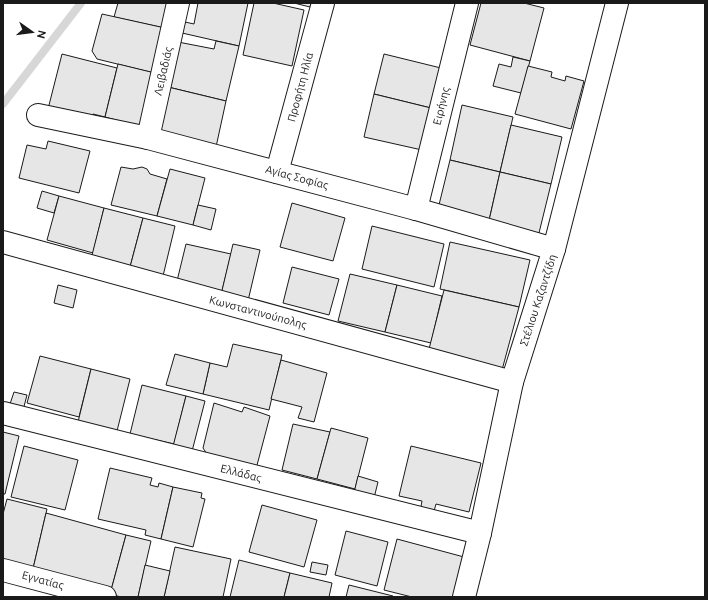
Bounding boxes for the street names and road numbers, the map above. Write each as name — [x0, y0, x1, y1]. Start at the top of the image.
street label: Λειβαδιάς — [152, 46, 175, 97]
street label: Προφήτη Ηλία — [285, 51, 315, 123]
street label: Ειρήνης — [430, 86, 452, 127]
street label: Αγίας Σοφίας — [264, 163, 330, 192]
street label: Στέλιου Καζαντζίδη — [518, 253, 558, 347]
street label: Κωνσταντινούπολης — [208, 293, 308, 332]
street label: Ελλάδας — [219, 462, 263, 485]
street label: Εγνατίας — [21, 569, 65, 592]

